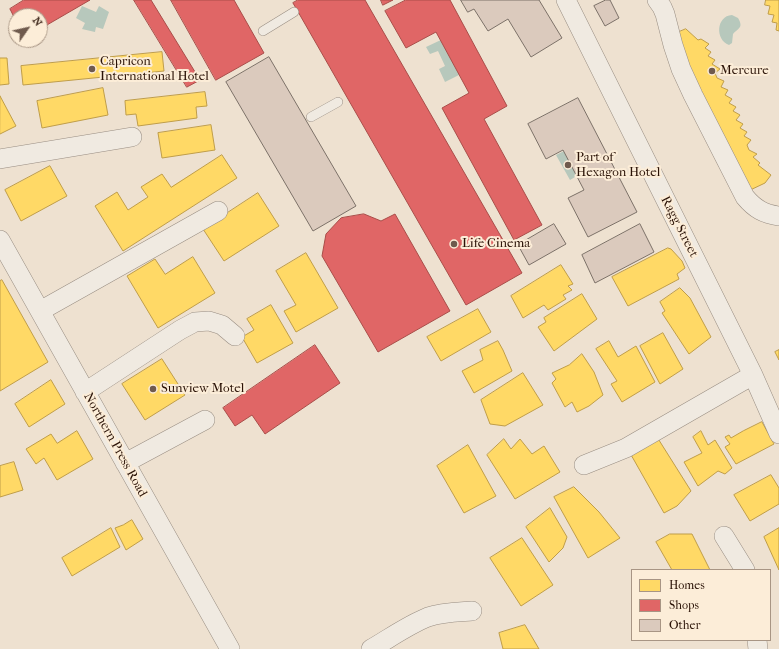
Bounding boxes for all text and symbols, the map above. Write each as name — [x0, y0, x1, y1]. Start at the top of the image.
north arrow — [8, 8, 48, 48]
text: N — [30, 14, 45, 29]
place label: Capricon International Hotel — [100, 54, 209, 85]
place label: Mercure — [720, 63, 769, 79]
marker: Capricon International Hotel — [87, 64, 97, 74]
marker: Mercure — [707, 66, 717, 76]
place label: Part of Hexagon Hotel — [576, 150, 660, 181]
marker: Part of Hexagon Hotel — [563, 160, 573, 170]
street label: Ragg Street — [657, 194, 701, 260]
place label: Life Cinema — [462, 236, 530, 252]
marker: Life Cinema — [449, 239, 459, 249]
place label: Sunview Motel — [161, 381, 244, 397]
marker: Sunview Motel — [148, 384, 158, 394]
street label: Northern Press Road — [80, 390, 150, 500]
legend — [631, 569, 771, 641]
text: Homes — [669, 578, 705, 592]
text: Shops — [669, 598, 699, 612]
text: Other — [669, 618, 701, 632]

